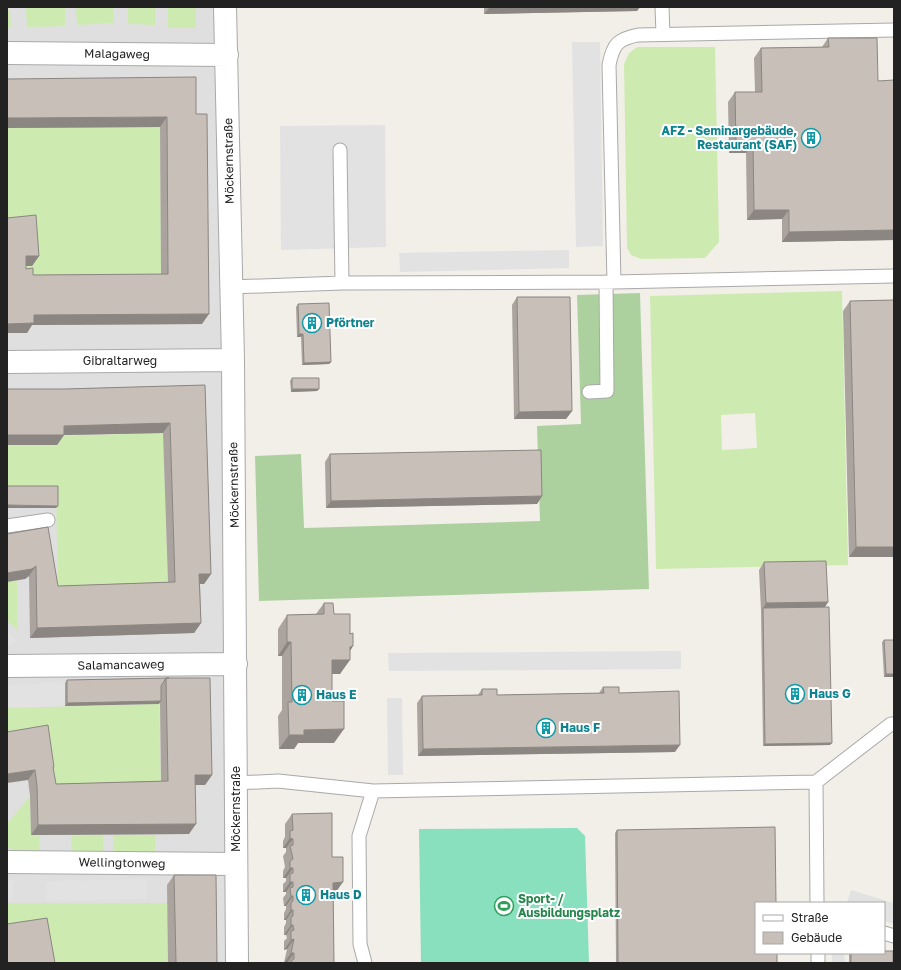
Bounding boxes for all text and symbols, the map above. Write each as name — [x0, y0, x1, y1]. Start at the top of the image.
street label: Malagaweg — [84, 45, 150, 62]
street label: Möckernstraße — [220, 118, 237, 204]
place label: AFZ - Seminargebäude, Restaurant (SAF) — [661, 123, 797, 152]
building icon: AFZ - Seminargebäude, Restaurant (SAF) — [800, 127, 822, 149]
building icon: Pförtner — [301, 312, 323, 334]
place label: Pförtner — [326, 315, 375, 330]
street label: Gibraltarweg — [83, 353, 157, 368]
street label: Möckernstraße — [225, 442, 242, 528]
street label: Salamancaweg — [77, 656, 165, 673]
building icon: Haus G — [784, 683, 806, 705]
building icon: Haus E — [291, 684, 313, 706]
place label: Haus G — [809, 686, 851, 701]
place label: Haus E — [316, 687, 356, 702]
building icon: Haus F — [535, 717, 557, 739]
place label: Haus F — [560, 720, 600, 735]
street label: Möckernstraße — [228, 766, 243, 852]
street label: Wellingtonweg — [78, 854, 166, 871]
building icon: Haus D — [295, 884, 317, 906]
place label: Haus D — [320, 887, 362, 902]
place label: Sport- / Ausbildungsplatz — [518, 891, 620, 920]
sports icon: Sport- / Ausbildungsplatz — [493, 895, 515, 917]
legend — [755, 902, 885, 954]
text: Straße — [791, 910, 829, 925]
text: Gebäude — [791, 930, 842, 945]

